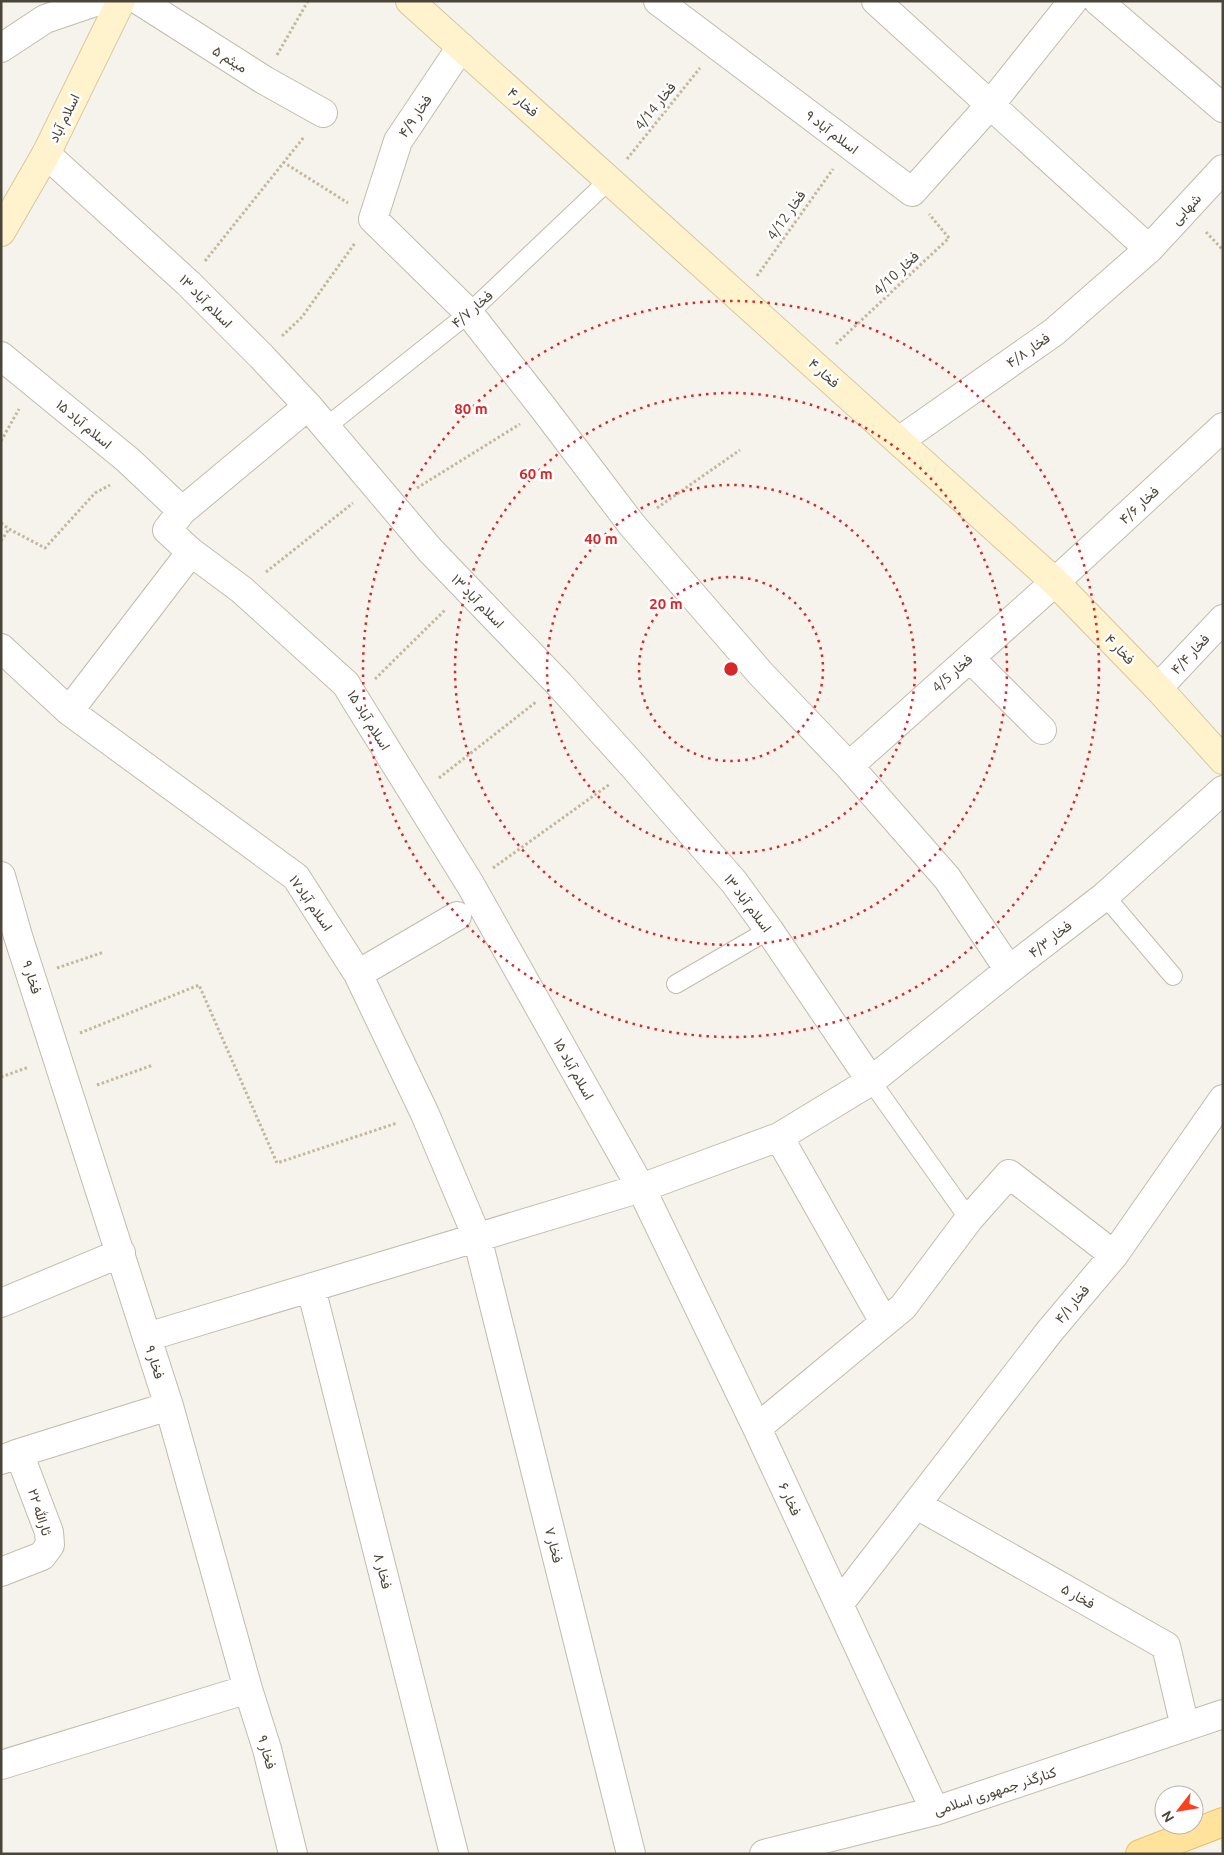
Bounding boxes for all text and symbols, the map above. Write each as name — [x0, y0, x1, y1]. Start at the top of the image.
street label: میثم ۵ — [209, 42, 250, 77]
street label: فخار 4/14 — [631, 79, 680, 134]
street label: فخار ۴ — [504, 84, 542, 121]
street label: اسلام آباد — [45, 91, 83, 145]
street label: فخار ۴/۹ — [395, 92, 436, 141]
street label: اسلام آباد ۹ — [802, 107, 862, 158]
street label: فخار 4/12 — [763, 187, 810, 243]
street label: شهابی — [1168, 190, 1205, 228]
street label: فخار 4/10 — [870, 248, 923, 299]
street label: اسلام آباد ۱۳ — [175, 271, 236, 332]
street label: فخار ۴/۷ — [448, 287, 496, 332]
street label: فخار ۴/۸ — [1003, 329, 1053, 371]
street label: فخار ۴ — [805, 355, 843, 392]
street label: اسلام آباد ۱۵ — [52, 396, 115, 453]
text: 80 m — [454, 400, 488, 417]
text: 60 m — [519, 465, 553, 482]
street label: فخار ۴/۶ — [1116, 483, 1163, 528]
text: 40 m — [584, 530, 618, 547]
street label: اسلام آباد ۱۳ — [448, 571, 508, 632]
text: 20 m — [649, 595, 683, 612]
street label: فخار ۴ — [1101, 631, 1138, 668]
street label: فخار ۴/۴ — [1168, 631, 1213, 678]
street label: فخار 4/5 — [929, 651, 976, 696]
centre of rings — [722, 660, 740, 678]
street label: اسلام آباد ۱۵ — [343, 687, 394, 753]
street label: اسلام آباد ۱۳ — [720, 871, 775, 936]
street label: اسلام آباد۱۷ — [285, 872, 336, 934]
street label: فخار ۴/۳ — [1025, 917, 1075, 961]
street label: فخار ۹ — [18, 958, 45, 996]
street label: اسلام آباد ۱۵ — [550, 1036, 597, 1103]
street label: فخار ۴/۱ — [1051, 1282, 1093, 1327]
street label: فخار ۹ — [141, 1343, 168, 1381]
street label: فخار ۶ — [775, 1480, 805, 1518]
street label: ثارالله ۲۲ — [24, 1486, 55, 1538]
street label: فخار ۷ — [541, 1526, 566, 1565]
street label: فخار ۸ — [370, 1552, 395, 1591]
street label: فخار ۵ — [1058, 1580, 1098, 1613]
street label: فخار ۹ — [254, 1733, 279, 1771]
street label: کنارگذر جمهوری اسلامی — [932, 1764, 1059, 1819]
north arrow — [1154, 1785, 1204, 1835]
text: N — [1158, 1808, 1177, 1825]

